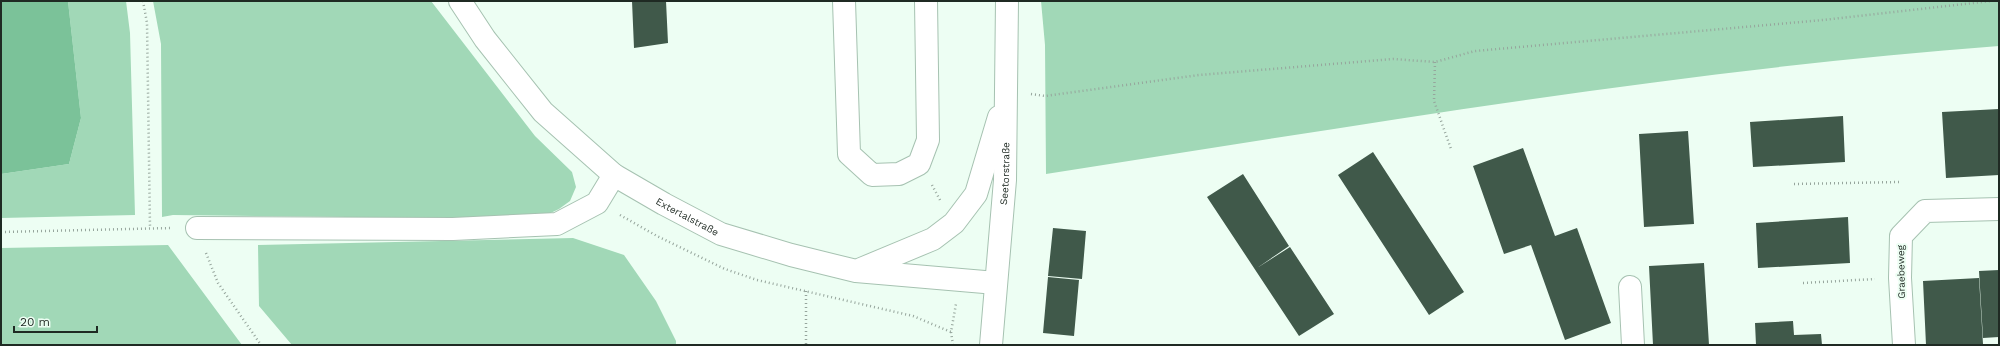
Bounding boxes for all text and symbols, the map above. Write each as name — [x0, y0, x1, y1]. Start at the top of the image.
street label: Seetorstraße — [997, 142, 1011, 205]
street label: Extertalstraße — [654, 195, 721, 238]
street label: Graebeweg — [1895, 244, 1907, 299]
scale bar — [14, 308, 97, 334]
text: 20 m — [20, 315, 50, 329]

